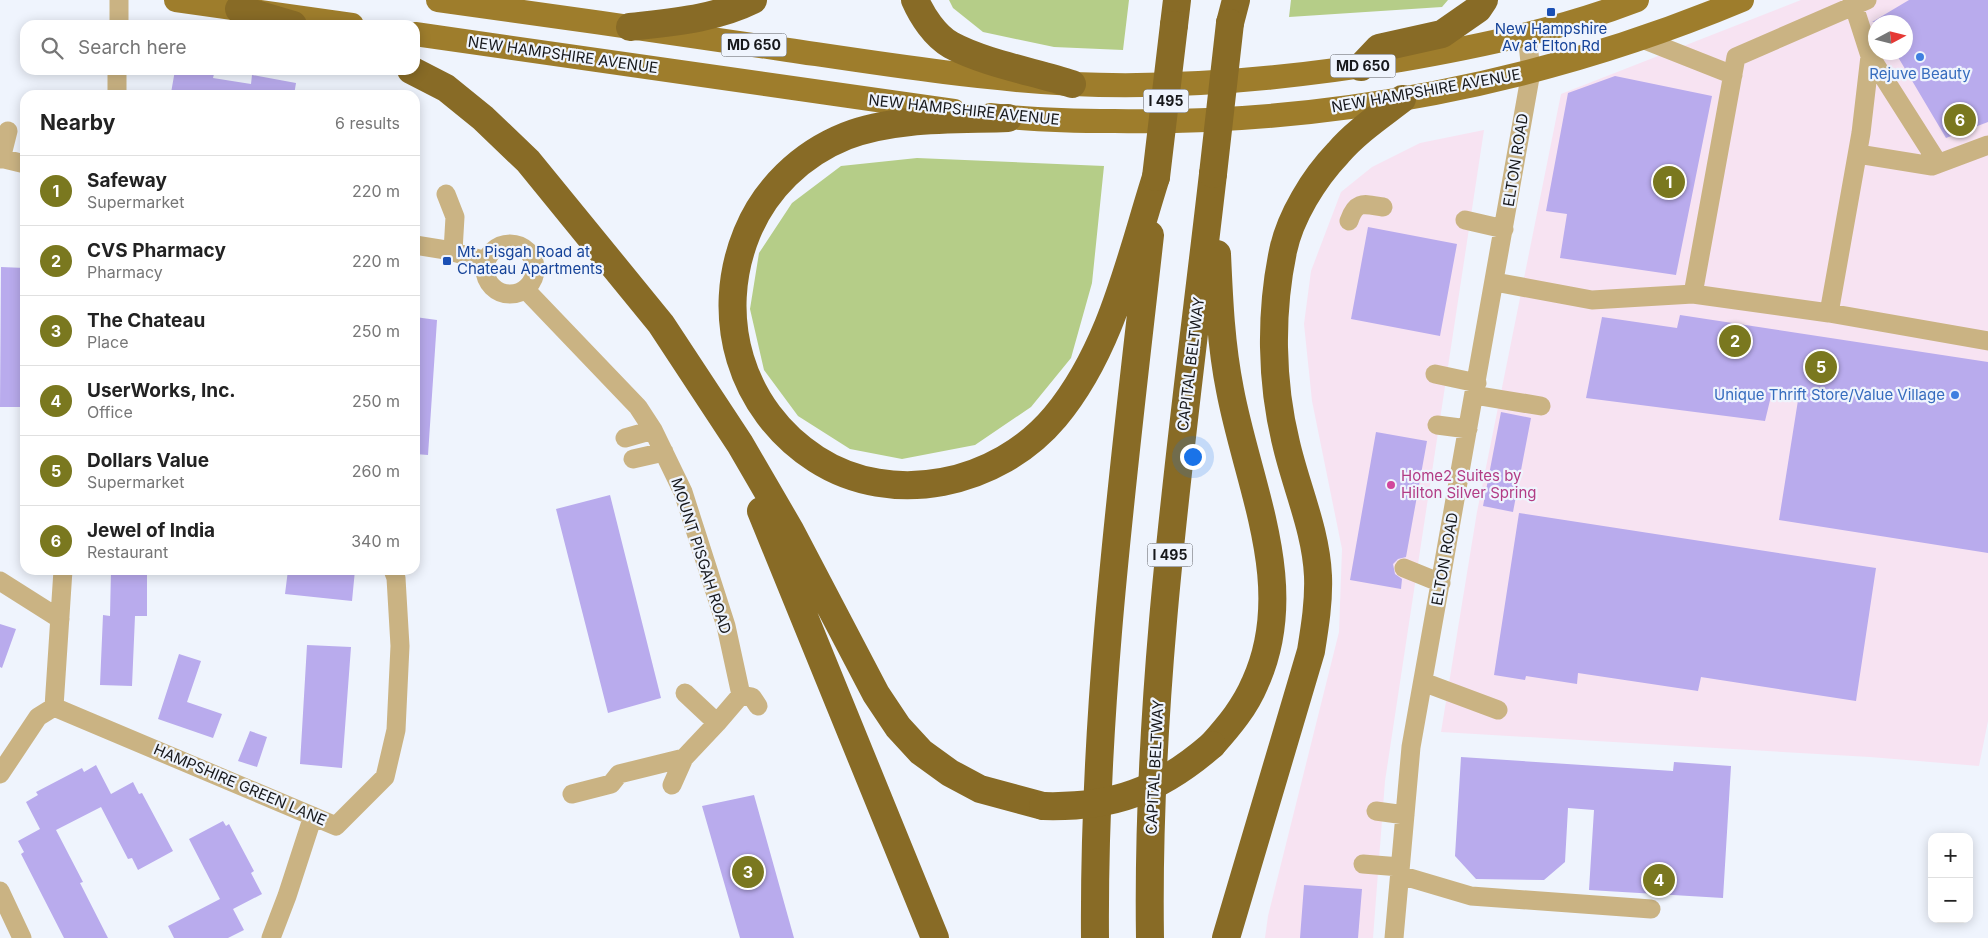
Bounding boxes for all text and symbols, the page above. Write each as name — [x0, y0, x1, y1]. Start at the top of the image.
marker: New Hampshire Av at Elton Rd — [1545, 6, 1557, 18]
north arrow — [1868, 15, 1913, 60]
place label: New Hampshire Av at Elton Rd — [1495, 19, 1607, 55]
search box — [20, 20, 420, 75]
street label: NEW HAMPSHIRE AVENUE — [467, 32, 659, 77]
icon: search — [38, 34, 66, 62]
road number: MD 650 — [722, 34, 786, 56]
text: Search here — [78, 36, 187, 59]
marker: Rejuve Beauty — [1914, 51, 1926, 63]
road number: MD 650 — [1330, 54, 1396, 78]
street label: NEW HAMPSHIRE AVENUE — [1330, 64, 1522, 117]
place label: Rejuve Beauty — [1869, 64, 1971, 83]
street label: NEW HAMPSHIRE AVENUE — [868, 90, 1060, 129]
road number: I 495 — [1144, 90, 1188, 112]
pin: 6 — [1944, 101, 1976, 139]
text: Nearby — [40, 110, 115, 135]
street label: ELTON ROAD — [1499, 112, 1532, 208]
text: 6 results — [335, 113, 400, 133]
pin: 1 — [1653, 163, 1685, 201]
text: Safeway — [87, 169, 167, 192]
text: 1 — [53, 181, 59, 201]
text: 220 m — [352, 181, 400, 201]
text: Supermarket — [87, 192, 184, 212]
text: CVS Pharmacy — [87, 239, 226, 262]
place label: Mt. Pisgah Road at Chateau Apartments — [457, 242, 603, 278]
text: 2 — [51, 251, 61, 271]
text: 220 m — [352, 251, 400, 271]
marker: Mt. Pisgah Road at Chateau Apartments — [441, 255, 453, 267]
text: Pharmacy — [87, 262, 163, 282]
street label: CAPITAL BELTWAY — [1173, 296, 1208, 432]
text: The Chateau — [87, 309, 205, 332]
text: 3 — [51, 321, 61, 341]
text: 250 m — [352, 321, 400, 341]
pin: 2 — [1719, 322, 1751, 360]
text: Place — [87, 332, 129, 352]
pin: 5 — [1805, 348, 1837, 386]
text: UserWorks, Inc. — [87, 379, 236, 402]
place label: Unique Thrift Store/Value Village — [1714, 385, 1945, 404]
marker: Unique Thrift Store/Value Village — [1949, 389, 1961, 401]
text: 4 — [51, 391, 61, 411]
text: 250 m — [352, 391, 400, 411]
text: Office — [87, 402, 133, 422]
your location — [1180, 444, 1206, 470]
text: Dollars Value — [87, 449, 209, 472]
text: 5 — [51, 461, 61, 481]
text: 260 m — [352, 461, 400, 481]
place label: Home2 Suites by Hilton Silver Spring — [1401, 466, 1537, 502]
text: Supermarket — [87, 472, 184, 492]
street label: MOUNT PISGAH ROAD — [667, 475, 736, 636]
marker: Home2 Suites by Hilton Silver Spring — [1385, 479, 1397, 491]
street label: ELTON ROAD — [1427, 511, 1462, 607]
text: Jewel of India — [87, 519, 215, 542]
text: 6 — [51, 531, 61, 551]
text: 340 m — [351, 531, 400, 551]
text: Restaurant — [87, 542, 168, 562]
road number: I 495 — [1148, 544, 1192, 566]
street label: CAPITAL BELTWAY — [1141, 699, 1168, 835]
street label: HAMPSHIRE GREEN LANE — [151, 739, 329, 830]
map controls — [1928, 833, 1973, 923]
button: + — [1928, 833, 1973, 878]
pin: 3 — [732, 853, 764, 891]
pin: 4 — [1643, 861, 1675, 899]
button: − — [1928, 878, 1973, 923]

